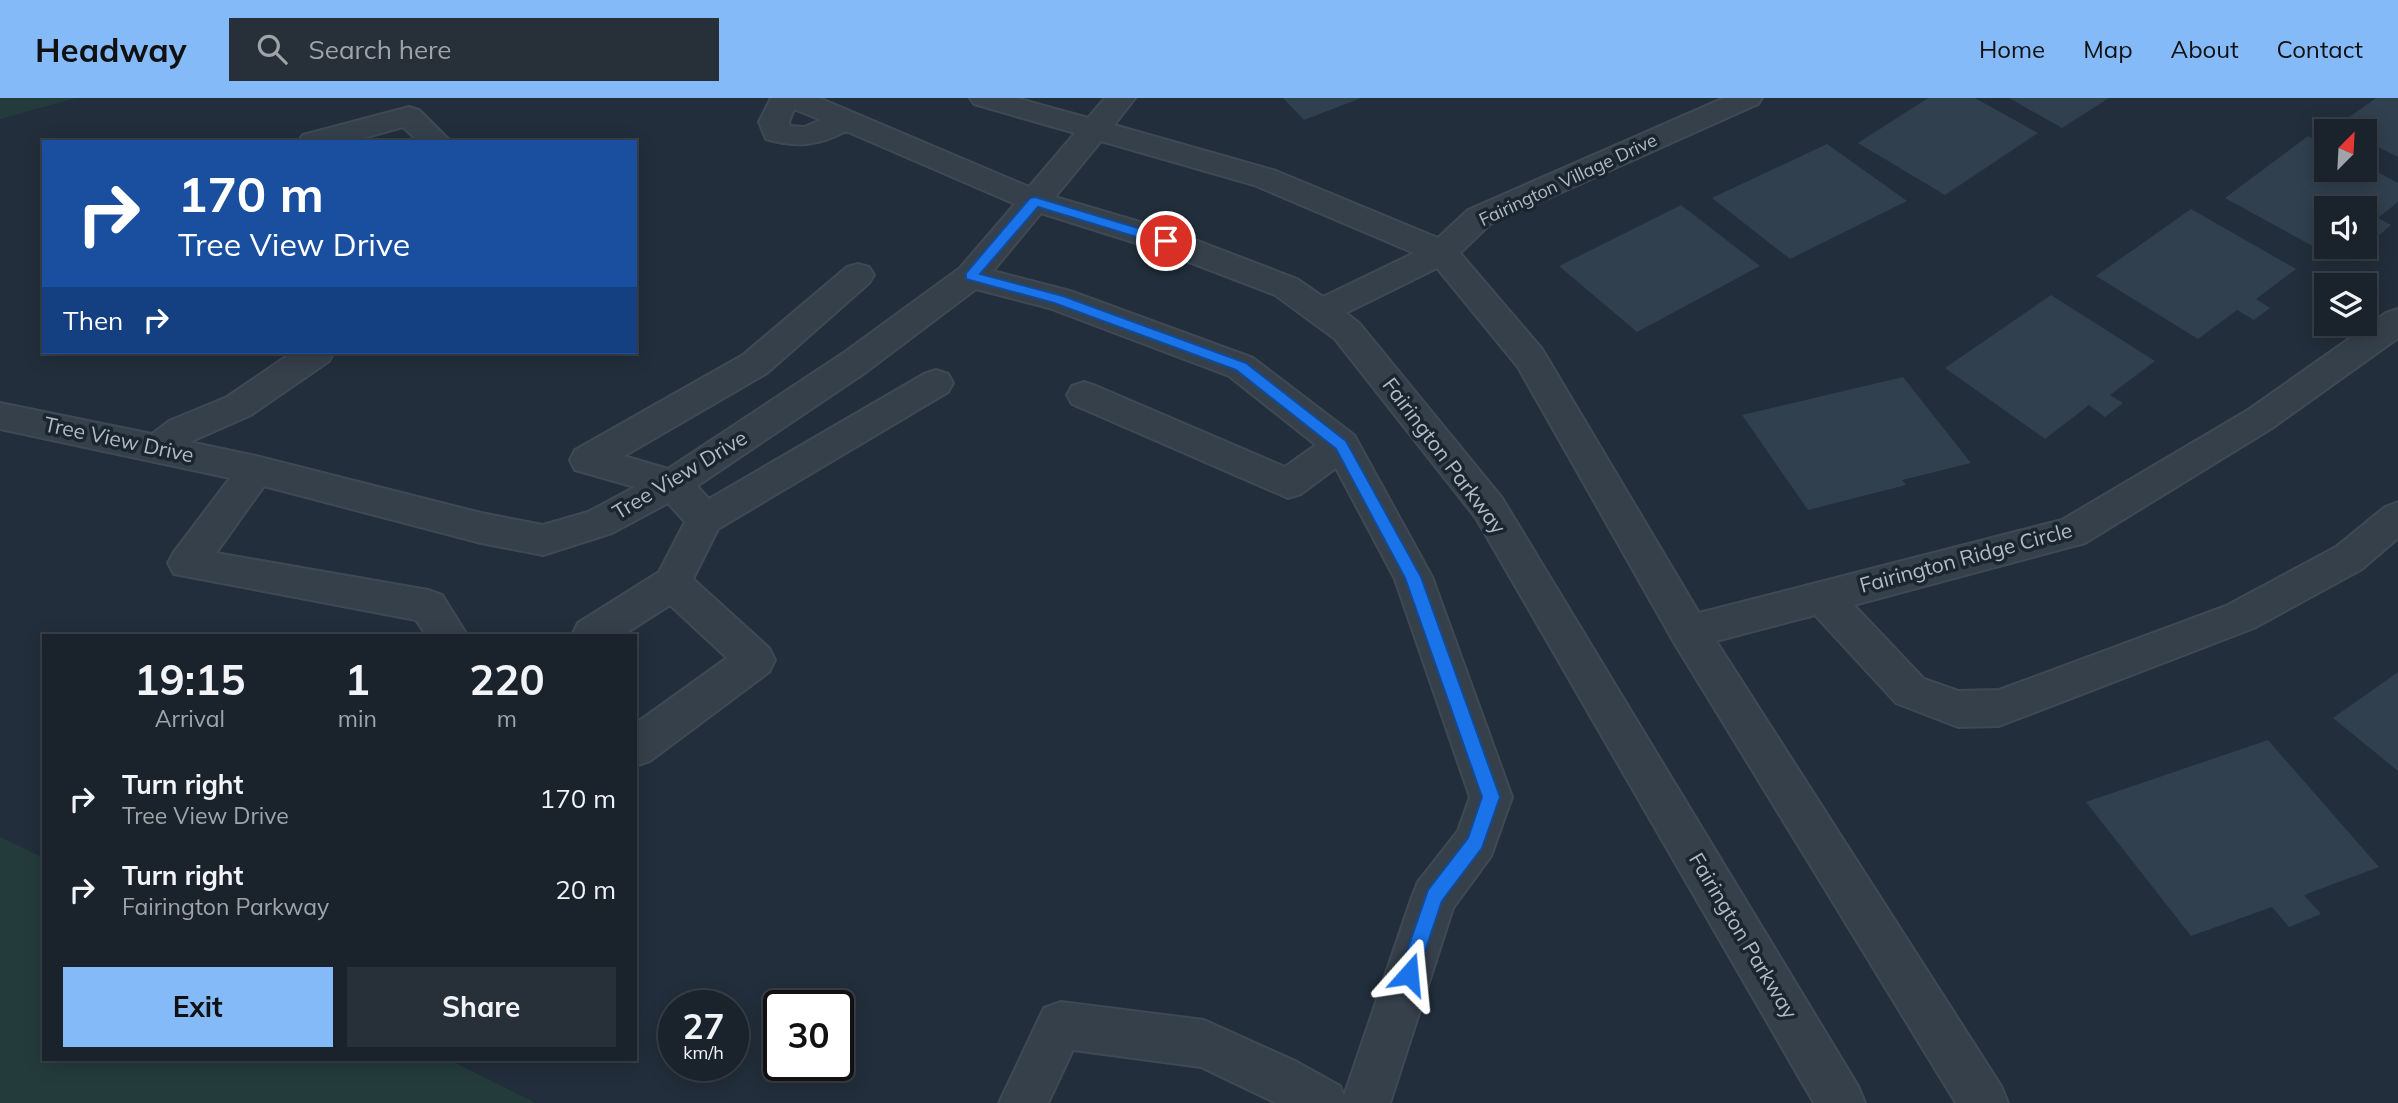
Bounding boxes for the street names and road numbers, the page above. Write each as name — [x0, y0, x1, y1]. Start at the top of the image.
street label: Fairington Village Drive — [1475, 128, 1660, 231]
street label: Fairington Parkway — [1378, 372, 1512, 539]
street label: Tree View Drive — [42, 410, 196, 468]
street label: Tree View Drive — [608, 424, 751, 525]
street label: Fairington Ridge Circle — [1857, 516, 2075, 598]
street label: Fairington Parkway — [1684, 848, 1804, 1023]

